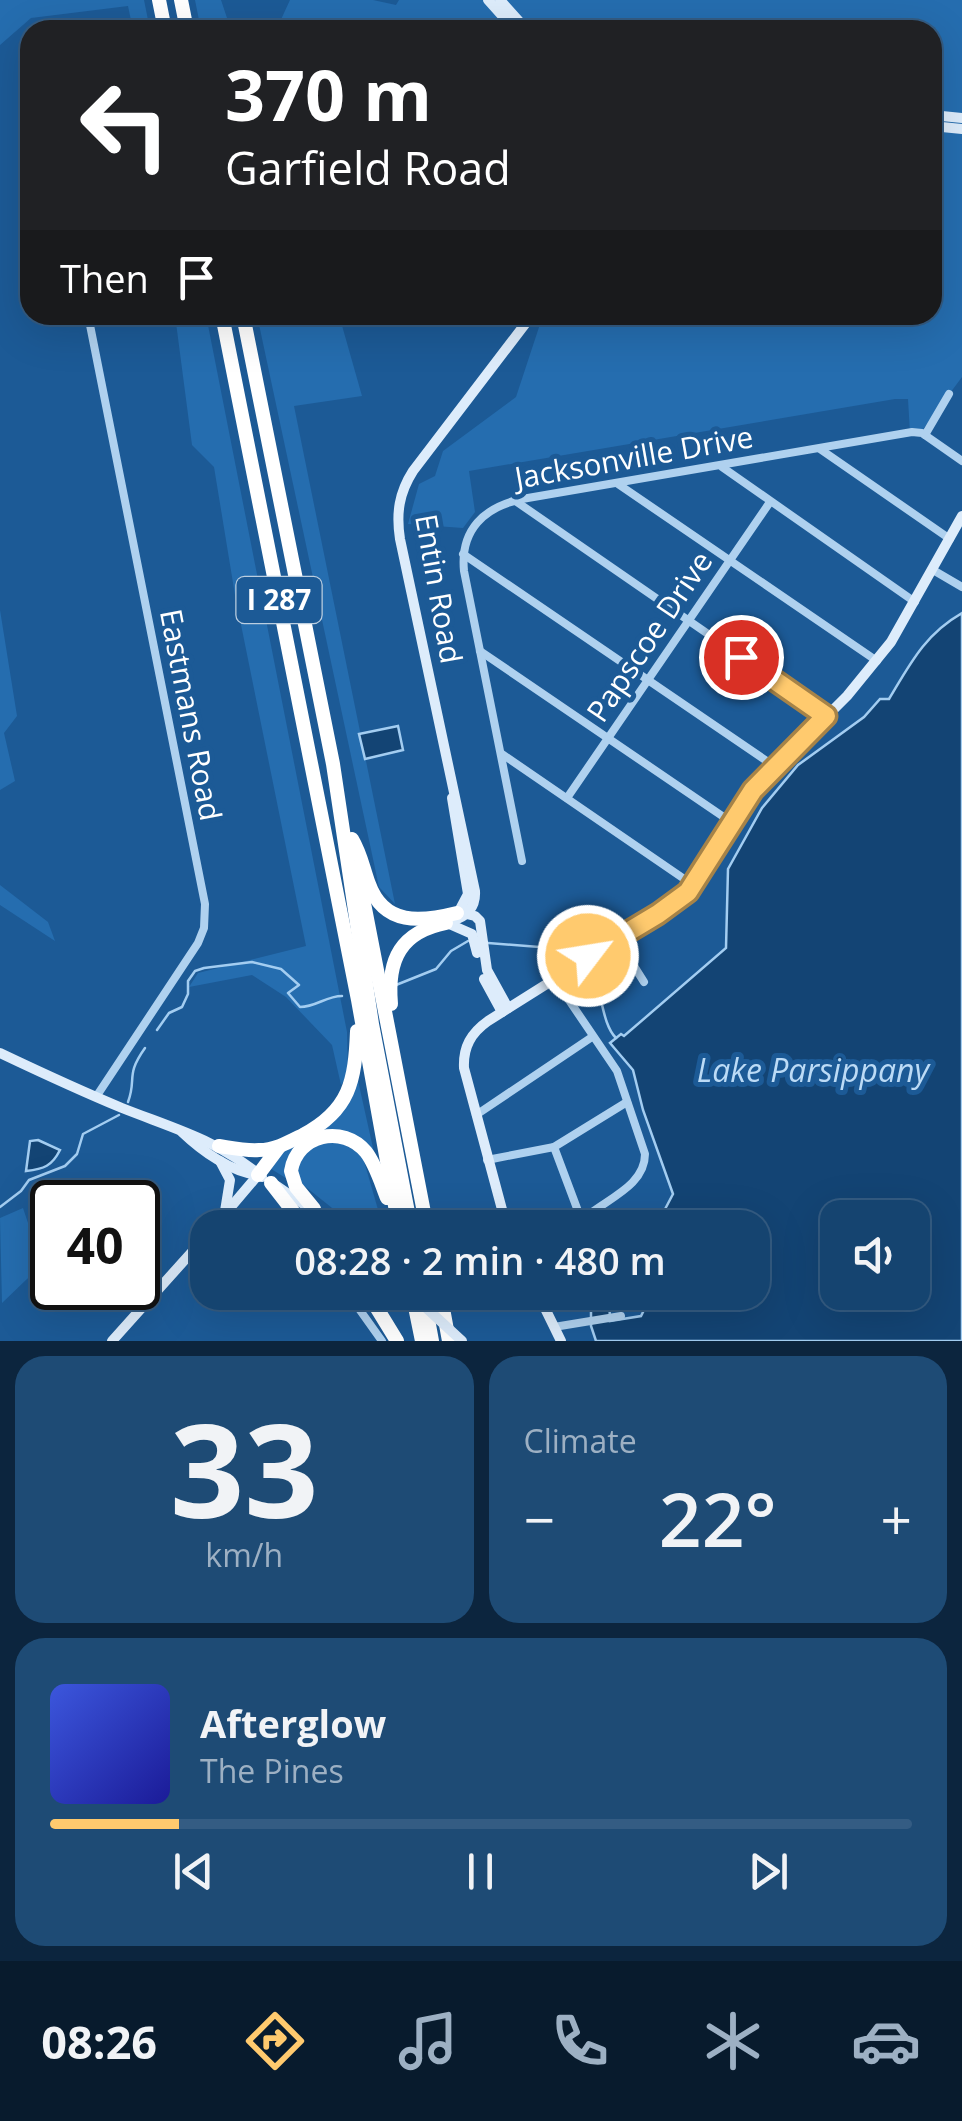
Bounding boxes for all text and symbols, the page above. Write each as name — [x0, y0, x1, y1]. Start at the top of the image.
text: 370 m — [225, 46, 432, 142]
icon: left — [60, 60, 190, 190]
text: Garfield Road — [225, 137, 511, 198]
icon: arrive — [169, 250, 224, 305]
text: Then — [60, 252, 149, 304]
street label: Jacksonville Drive — [508, 415, 756, 498]
street label: Entin Road — [406, 511, 473, 667]
street label: Papscoe Drive — [576, 543, 721, 730]
road number: I 287 — [236, 577, 322, 623]
street label: Eastmans Road — [151, 605, 232, 824]
pin — [699, 615, 784, 700]
icon: arrive — [714, 630, 769, 685]
position arrow — [536, 904, 640, 1008]
water label: Lake Parsippany — [697, 1048, 931, 1091]
speed limit sign: 40 — [30, 1180, 160, 1310]
map controls — [820, 1200, 930, 1310]
button: sound — [820, 1200, 930, 1310]
text: 08:28 · 2 min · 480 m — [294, 1234, 666, 1286]
text: 33 — [170, 1379, 319, 1556]
text: Climate — [524, 1419, 637, 1462]
text: 22° — [659, 1467, 777, 1569]
text: − — [524, 1481, 555, 1556]
text: + — [881, 1481, 912, 1556]
text: km/h — [205, 1533, 283, 1576]
text: Afterglow — [200, 1697, 386, 1749]
text: The Pines — [200, 1749, 344, 1792]
icon: previous — [166, 1844, 221, 1899]
icon: pause — [453, 1844, 508, 1899]
icon: next — [741, 1844, 796, 1899]
icon: directions — [240, 2006, 310, 2076]
icon: music — [393, 2006, 463, 2076]
icon: phone — [545, 2006, 615, 2076]
icon: climate — [698, 2006, 768, 2076]
icon: car — [851, 2006, 921, 2076]
text: 08:26 — [41, 2011, 157, 2072]

